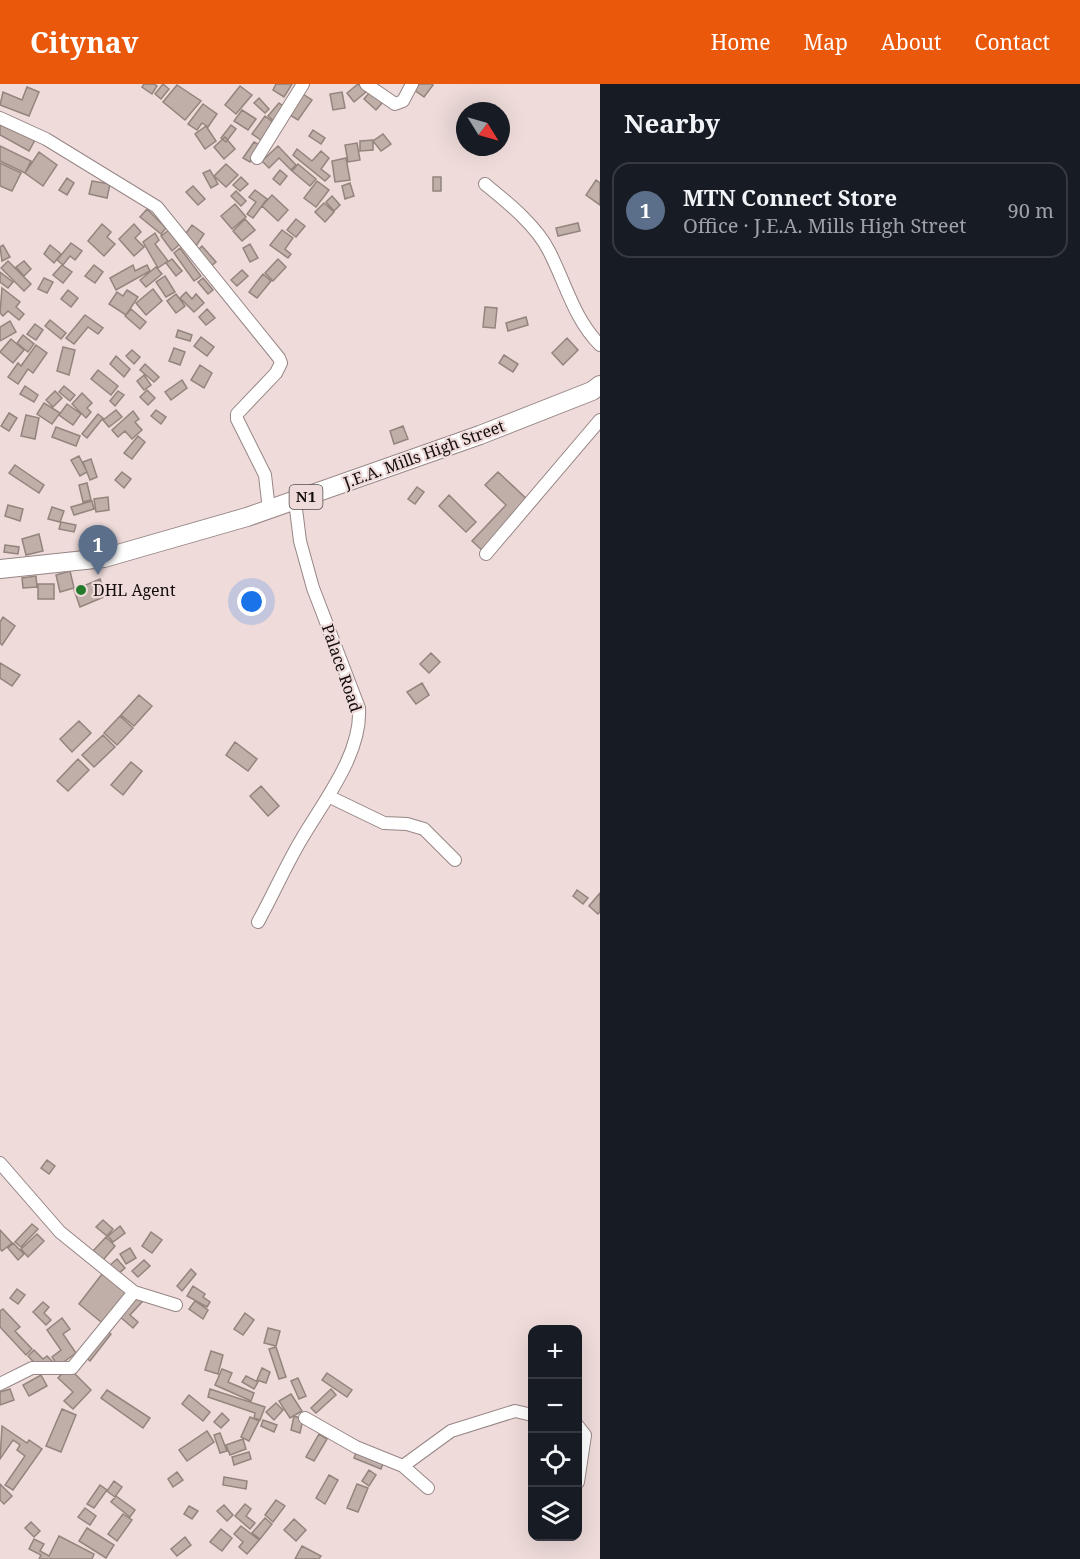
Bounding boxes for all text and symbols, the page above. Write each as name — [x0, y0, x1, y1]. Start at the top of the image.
text: Citynav — [30, 23, 139, 61]
text: Home — [711, 28, 771, 56]
text: Map — [804, 28, 848, 56]
text: About — [881, 28, 942, 56]
text: Contact — [975, 28, 1050, 56]
north arrow — [456, 102, 510, 156]
text: Nearby — [624, 105, 720, 141]
text: MTN Connect Store — [683, 182, 897, 212]
text: 1 — [640, 197, 651, 224]
text: 90 m — [1008, 197, 1054, 224]
text: Office · J.E.A. Mills High Street — [683, 212, 966, 239]
street label: J.E.A. Mills High Street — [339, 414, 508, 494]
road number: N1 — [290, 485, 322, 509]
pin: 1 — [78, 526, 118, 575]
place label: DHL Agent — [93, 579, 176, 601]
marker: DHL Agent — [74, 583, 88, 597]
your location — [237, 587, 266, 616]
street label: Palace Road — [317, 621, 367, 715]
map controls — [528, 1325, 582, 1541]
button: + — [528, 1325, 582, 1379]
button: − — [528, 1379, 582, 1433]
button: locate — [528, 1433, 582, 1487]
button: layers — [528, 1487, 582, 1541]

